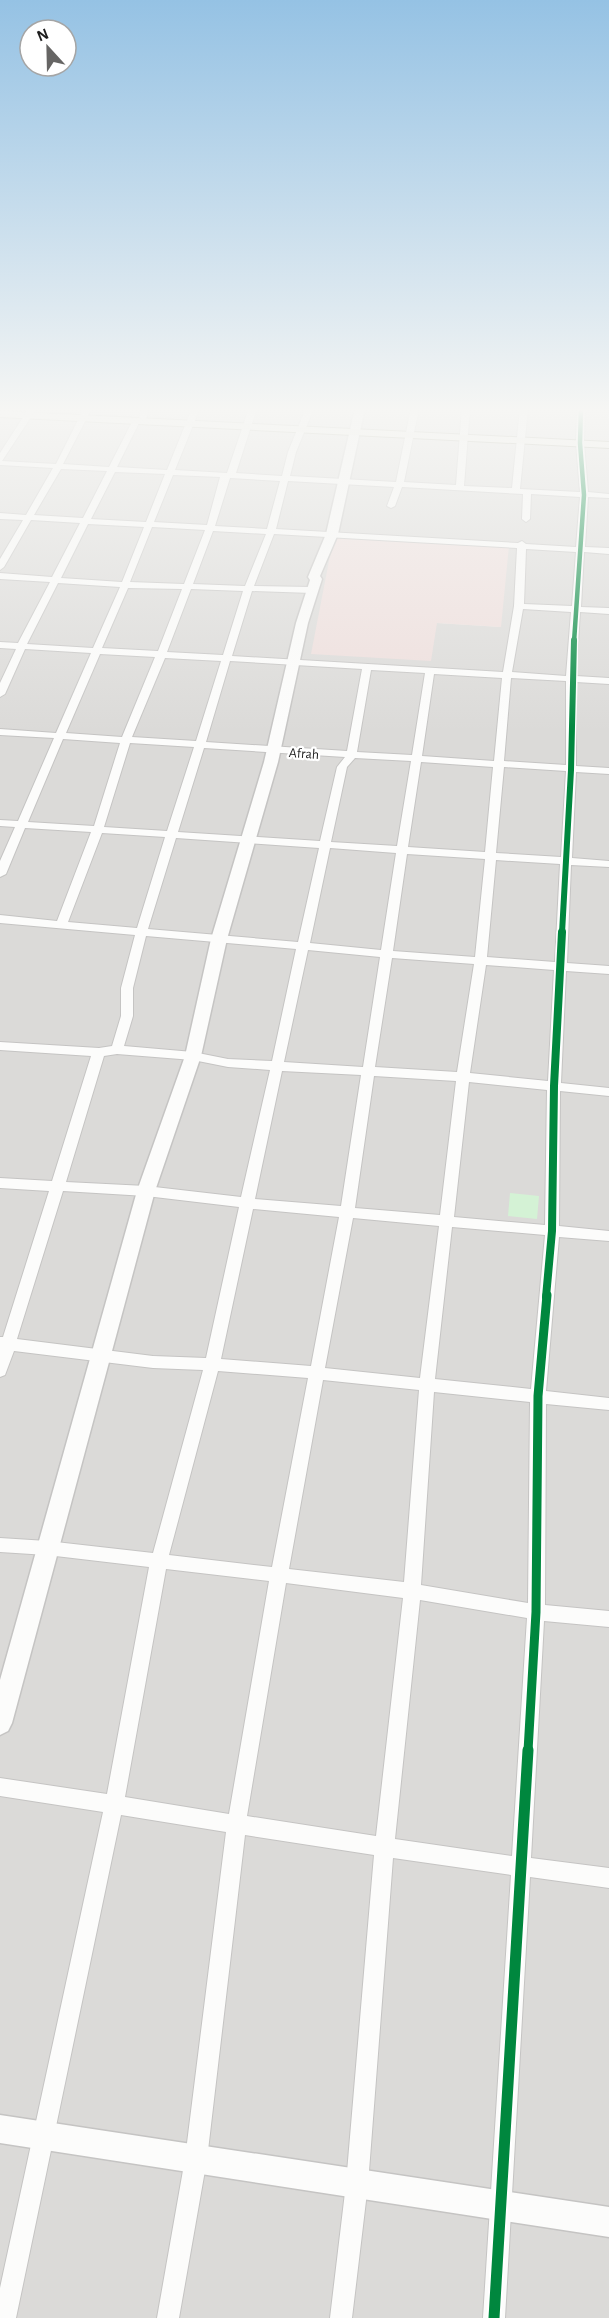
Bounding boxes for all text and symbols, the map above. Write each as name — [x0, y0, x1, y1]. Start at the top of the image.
north arrow — [18, 18, 78, 78]
text: N — [35, 26, 51, 45]
street label: Afrah — [288, 746, 320, 762]

